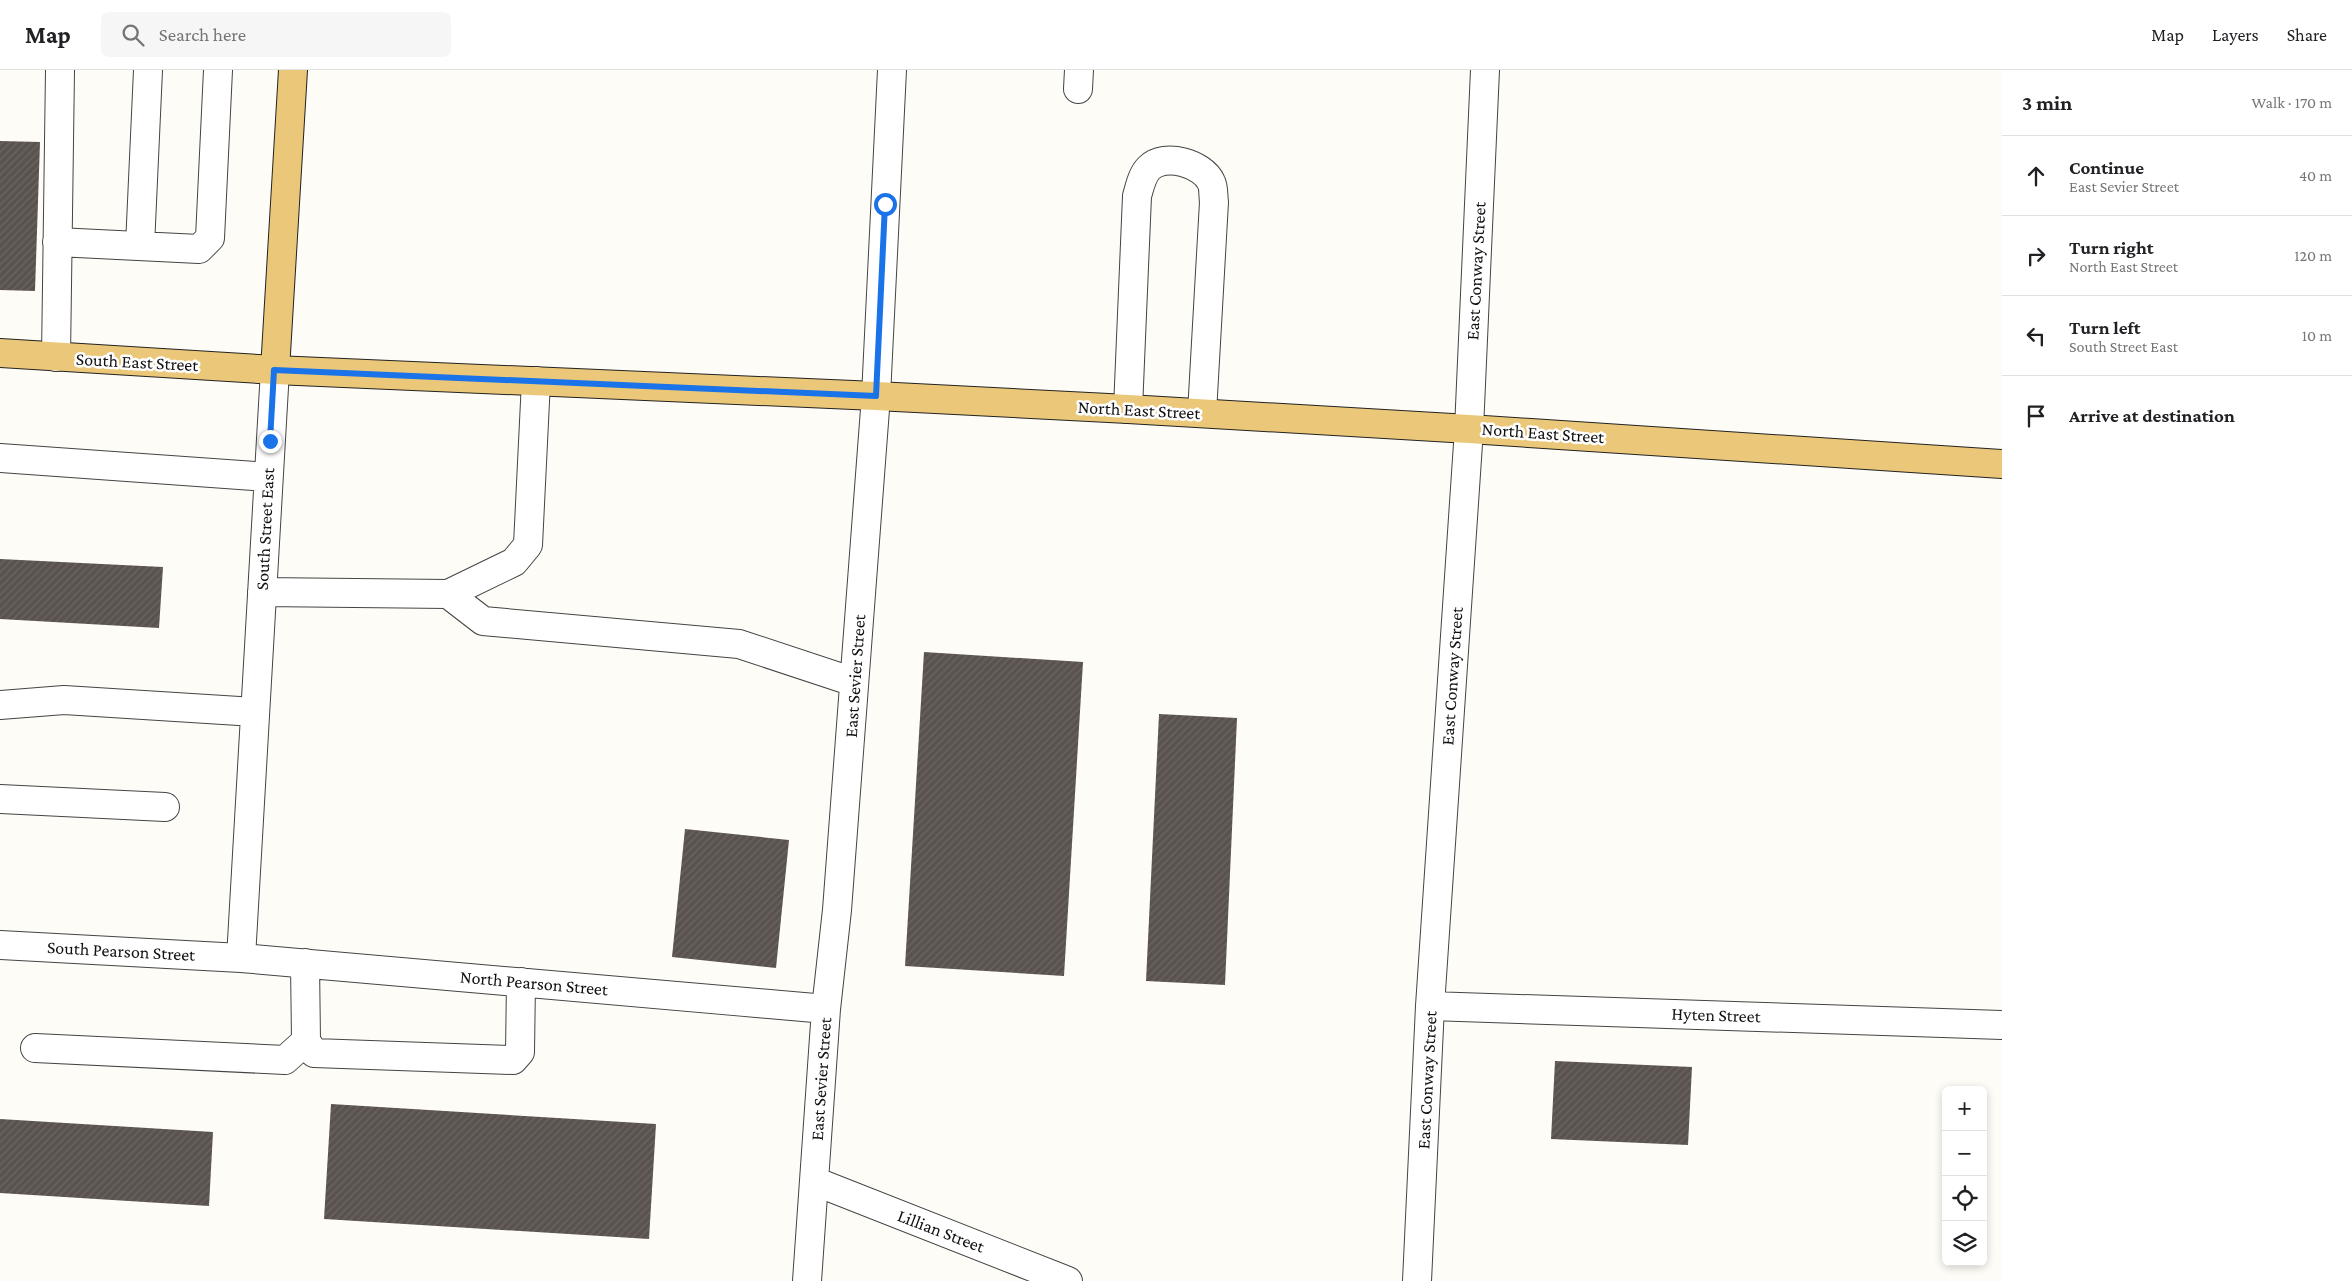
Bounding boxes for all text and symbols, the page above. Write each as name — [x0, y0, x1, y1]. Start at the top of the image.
search box — [101, 12, 451, 57]
text: Map — [25, 21, 71, 48]
icon: search — [119, 21, 147, 49]
text: Search here — [159, 24, 246, 45]
text: Map — [2151, 25, 2184, 45]
text: Layers — [2212, 25, 2259, 45]
text: Share — [2287, 25, 2327, 45]
text: 3 min — [2022, 91, 2072, 115]
text: Walk · 170 m — [2252, 94, 2332, 111]
text: Continue — [2069, 157, 2144, 178]
icon: ahead — [2022, 162, 2050, 190]
text: 40 m — [2299, 167, 2332, 184]
text: East Sevier Street — [2069, 178, 2179, 195]
route start — [874, 193, 897, 216]
street label: East Conway Street — [1462, 200, 1490, 341]
text: Turn right — [2069, 237, 2154, 258]
icon: right — [2022, 242, 2050, 270]
text: 120 m — [2294, 247, 2332, 264]
text: North East Street — [2069, 258, 2178, 275]
text: Turn left — [2069, 317, 2141, 338]
icon: left — [2022, 322, 2050, 350]
text: 10 m — [2302, 327, 2332, 344]
text: South Street East — [2069, 338, 2178, 355]
street label: South East Street — [75, 349, 200, 375]
street label: North East Street — [1077, 397, 1202, 423]
icon: arrive — [2022, 402, 2050, 430]
text: Arrive at destination — [2069, 405, 2235, 426]
street label: North East Street — [1481, 419, 1606, 447]
route end — [259, 430, 282, 453]
street label: South Street East — [252, 466, 278, 591]
street label: East Conway Street — [1437, 605, 1467, 746]
street label: East Sevier Street — [841, 613, 869, 738]
street label: South Pearson Street — [46, 937, 197, 965]
street label: North Pearson Street — [459, 967, 610, 1000]
street label: Hyten Street — [1671, 1003, 1762, 1027]
street label: East Conway Street — [1413, 1009, 1441, 1150]
street label: East Sevier Street — [807, 1016, 835, 1141]
map controls — [1942, 1086, 1987, 1266]
button: + — [1942, 1086, 1987, 1131]
button: − — [1942, 1131, 1987, 1176]
button: locate — [1942, 1176, 1987, 1221]
street label: Lillian Street — [895, 1205, 988, 1257]
button: layers — [1942, 1221, 1987, 1266]

